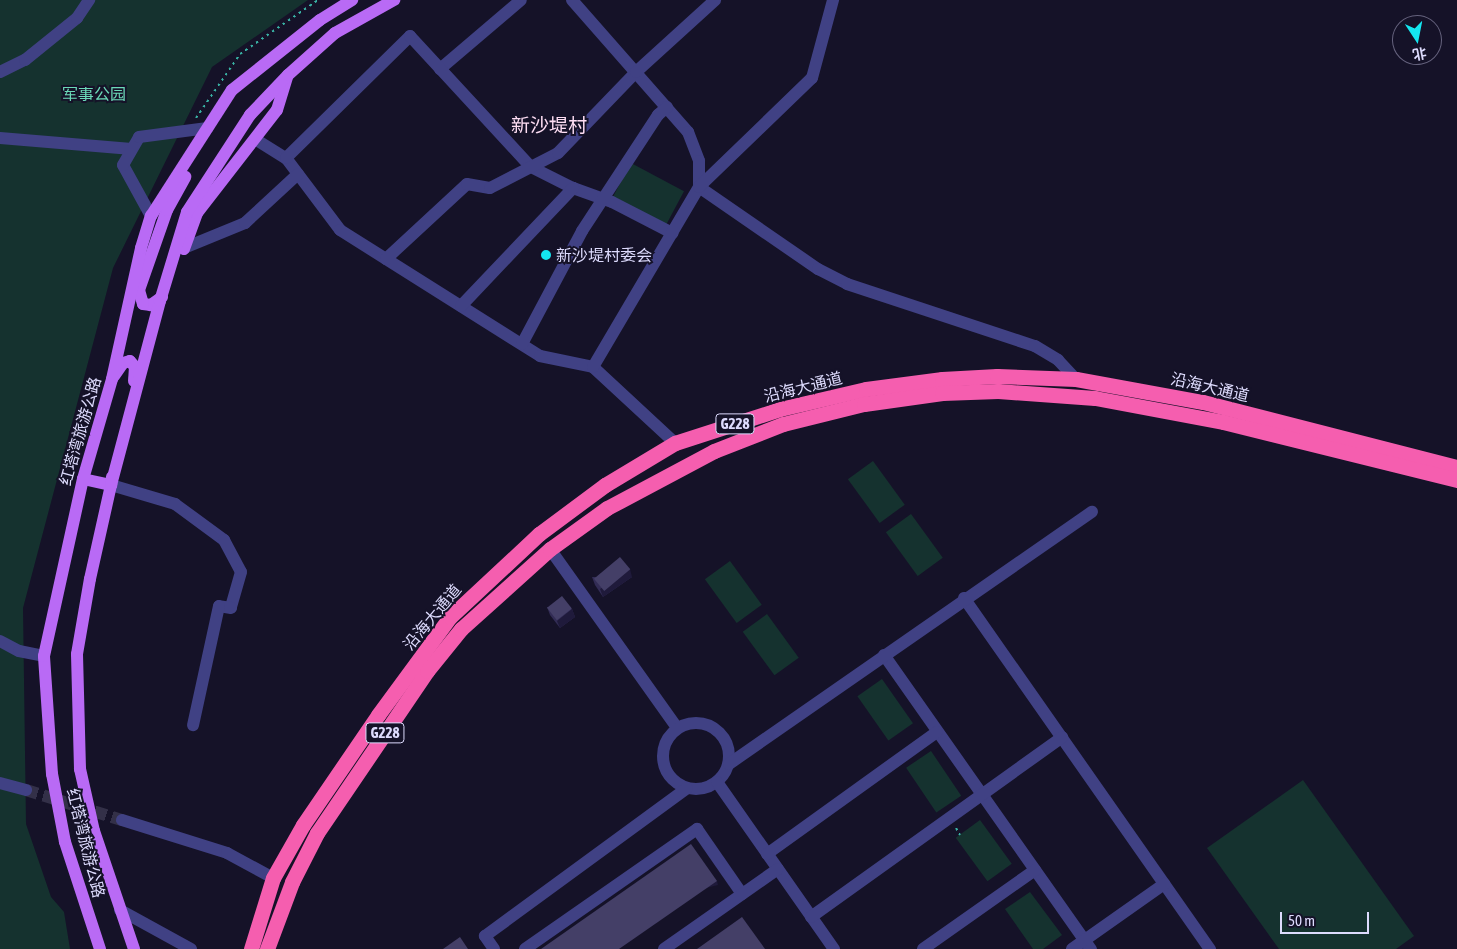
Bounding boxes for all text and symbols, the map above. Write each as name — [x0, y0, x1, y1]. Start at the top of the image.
north arrow — [1392, 15, 1442, 65]
text: 北 — [1411, 45, 1428, 63]
park label: 军事公园 — [62, 84, 126, 104]
district label: 新沙堤村 — [511, 115, 587, 137]
place label: 新沙堤村委会 — [556, 245, 652, 265]
marker: 新沙堤村委会 — [540, 249, 552, 261]
street label: 沿海大通道 — [762, 368, 844, 406]
street label: 沿海大通道 — [1169, 369, 1251, 405]
street label: 红塔湾旅游公路 — [55, 375, 105, 487]
road number: G228 — [715, 412, 755, 436]
street label: 沿海大通道 — [399, 580, 465, 654]
road number: G228 — [365, 720, 405, 746]
street label: 红塔湾旅游公路 — [63, 786, 109, 900]
scale bar — [1282, 902, 1371, 934]
text: 50 m — [1288, 912, 1315, 929]

